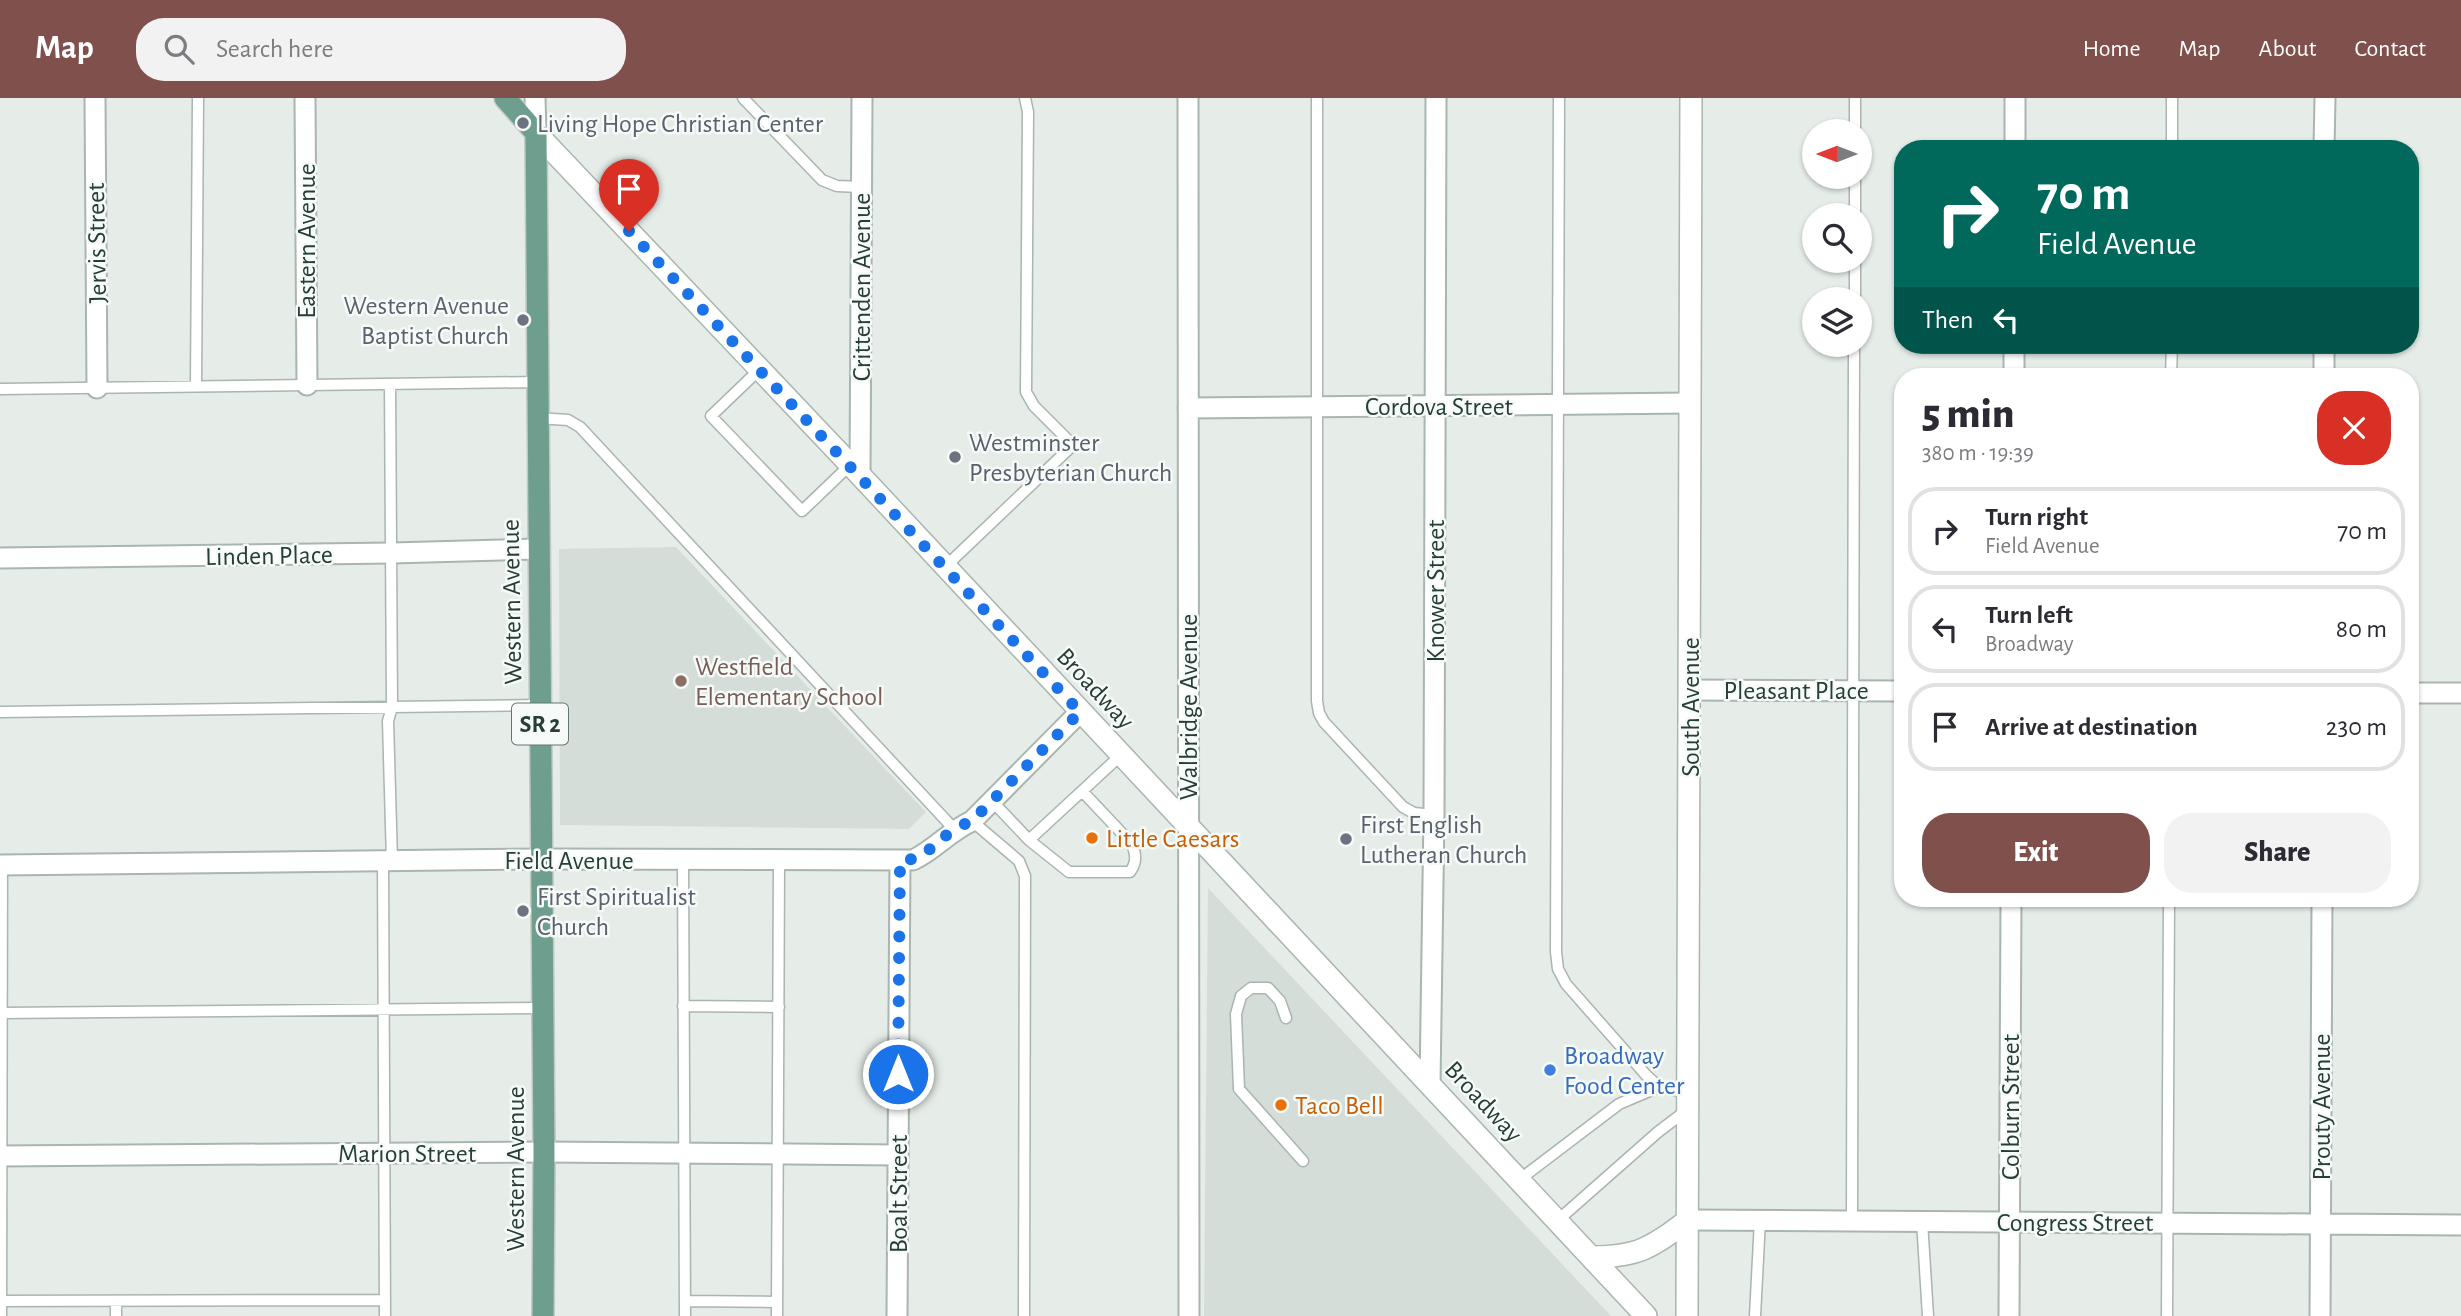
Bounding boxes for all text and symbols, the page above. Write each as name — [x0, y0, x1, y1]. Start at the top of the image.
search box — [136, 18, 626, 81]
icon: search — [160, 30, 198, 68]
text: Map — [35, 32, 94, 65]
text: Search here — [216, 36, 334, 62]
text: Home — [2083, 37, 2141, 61]
text: Map — [2179, 37, 2221, 61]
text: About — [2259, 37, 2316, 61]
text: Contact — [2354, 37, 2426, 61]
place label: Living Hope Christian Center — [537, 111, 824, 137]
marker: Living Hope Christian Center — [515, 115, 531, 131]
north arrow — [1802, 119, 1872, 189]
map controls — [1802, 119, 1872, 357]
pin — [599, 159, 659, 231]
street label: Eastern Avenue — [294, 163, 320, 319]
icon: right — [1922, 168, 2013, 259]
icon: arrive — [610, 170, 648, 208]
text: 70 m — [2037, 170, 2131, 219]
street label: Jervis Street — [83, 182, 111, 304]
street label: Crittenden Avenue — [849, 193, 875, 381]
button: search — [1802, 203, 1872, 273]
text: Field Avenue — [2037, 228, 2196, 260]
button: layers — [1802, 287, 1872, 357]
place label: Western Avenue Baptist Church — [344, 293, 509, 349]
icon: left — [1987, 301, 2025, 339]
text: Then — [1922, 307, 1973, 333]
marker: Western Avenue Baptist Church — [515, 312, 531, 328]
button: close — [2317, 391, 2391, 465]
text: 5 min — [1922, 393, 2014, 435]
street label: Cordova Street — [1365, 394, 1513, 420]
place label: Westminster Presbyterian Church — [969, 430, 1172, 486]
text: 380 m · 19:39 — [1922, 442, 2034, 465]
marker: Westminster Presbyterian Church — [947, 449, 963, 465]
text: Turn right — [1985, 504, 2088, 530]
icon: right — [1926, 512, 1964, 550]
text: 70 m — [2337, 518, 2387, 544]
street label: Western Avenue — [498, 519, 526, 685]
street label: Knower Street — [1423, 520, 1449, 662]
text: Field Avenue — [1985, 535, 2100, 558]
street label: Linden Place — [205, 542, 333, 570]
text: Turn left — [1985, 602, 2073, 628]
icon: left — [1926, 610, 1964, 648]
street label: Walbridge Avenue — [1176, 614, 1202, 800]
text: 80 m — [2336, 616, 2387, 642]
text: Broadway — [1985, 633, 2074, 656]
street label: South Avenue — [1678, 637, 1704, 777]
street label: Broadway — [1052, 643, 1139, 734]
place label: Westfield Elementary School — [695, 654, 884, 710]
marker: Westfield Elementary School — [673, 673, 689, 689]
street label: Pleasant Place — [1723, 678, 1869, 704]
road number: SR 2 — [512, 704, 568, 744]
icon: arrive — [1926, 708, 1964, 746]
text: Arrive at destination — [1985, 714, 2198, 740]
text: 230 m — [2326, 714, 2387, 740]
place label: First English Lutheran Church — [1360, 812, 1527, 868]
button: Exit — [1922, 813, 2150, 893]
button: Share — [2164, 813, 2391, 893]
place label: Little Caesars — [1106, 826, 1239, 852]
marker: Little Caesars — [1084, 830, 1100, 846]
marker: First English Lutheran Church — [1338, 831, 1354, 847]
street label: Field Avenue — [504, 848, 634, 874]
place label: First Spiritualist Church — [537, 884, 696, 940]
marker: First Spiritualist Church — [515, 903, 531, 919]
street label: Prouty Avenue — [2309, 1033, 2335, 1181]
street label: Colburn Street — [1998, 1034, 2024, 1180]
position arrow — [861, 1037, 935, 1111]
place label: Broadway Food Center — [1564, 1043, 1685, 1099]
street label: Broadway — [1440, 1056, 1527, 1147]
marker: Broadway Food Center — [1542, 1062, 1558, 1078]
street label: Western Avenue — [503, 1086, 529, 1252]
place label: Taco Bell — [1295, 1093, 1384, 1119]
marker: Taco Bell — [1273, 1097, 1289, 1113]
street label: Boalt Street — [886, 1135, 912, 1253]
street label: Marion Street — [338, 1141, 476, 1167]
street label: Congress Street — [1997, 1210, 2153, 1236]

